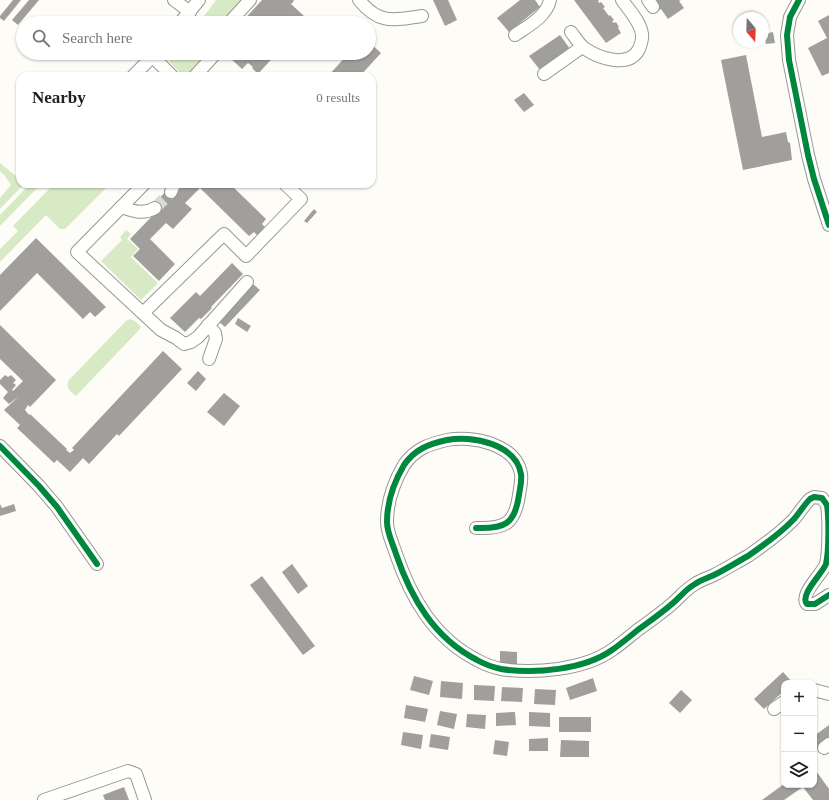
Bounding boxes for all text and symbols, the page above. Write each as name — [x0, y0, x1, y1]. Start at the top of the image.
north arrow — [733, 12, 769, 48]
search box — [16, 16, 376, 60]
icon: search — [30, 27, 52, 49]
text: Search here — [62, 30, 132, 46]
text: Nearby — [32, 88, 86, 107]
text: 0 results — [316, 90, 360, 105]
map controls — [781, 680, 817, 788]
button: + — [781, 680, 817, 716]
button: − — [781, 716, 817, 752]
button: layers — [781, 752, 817, 788]

